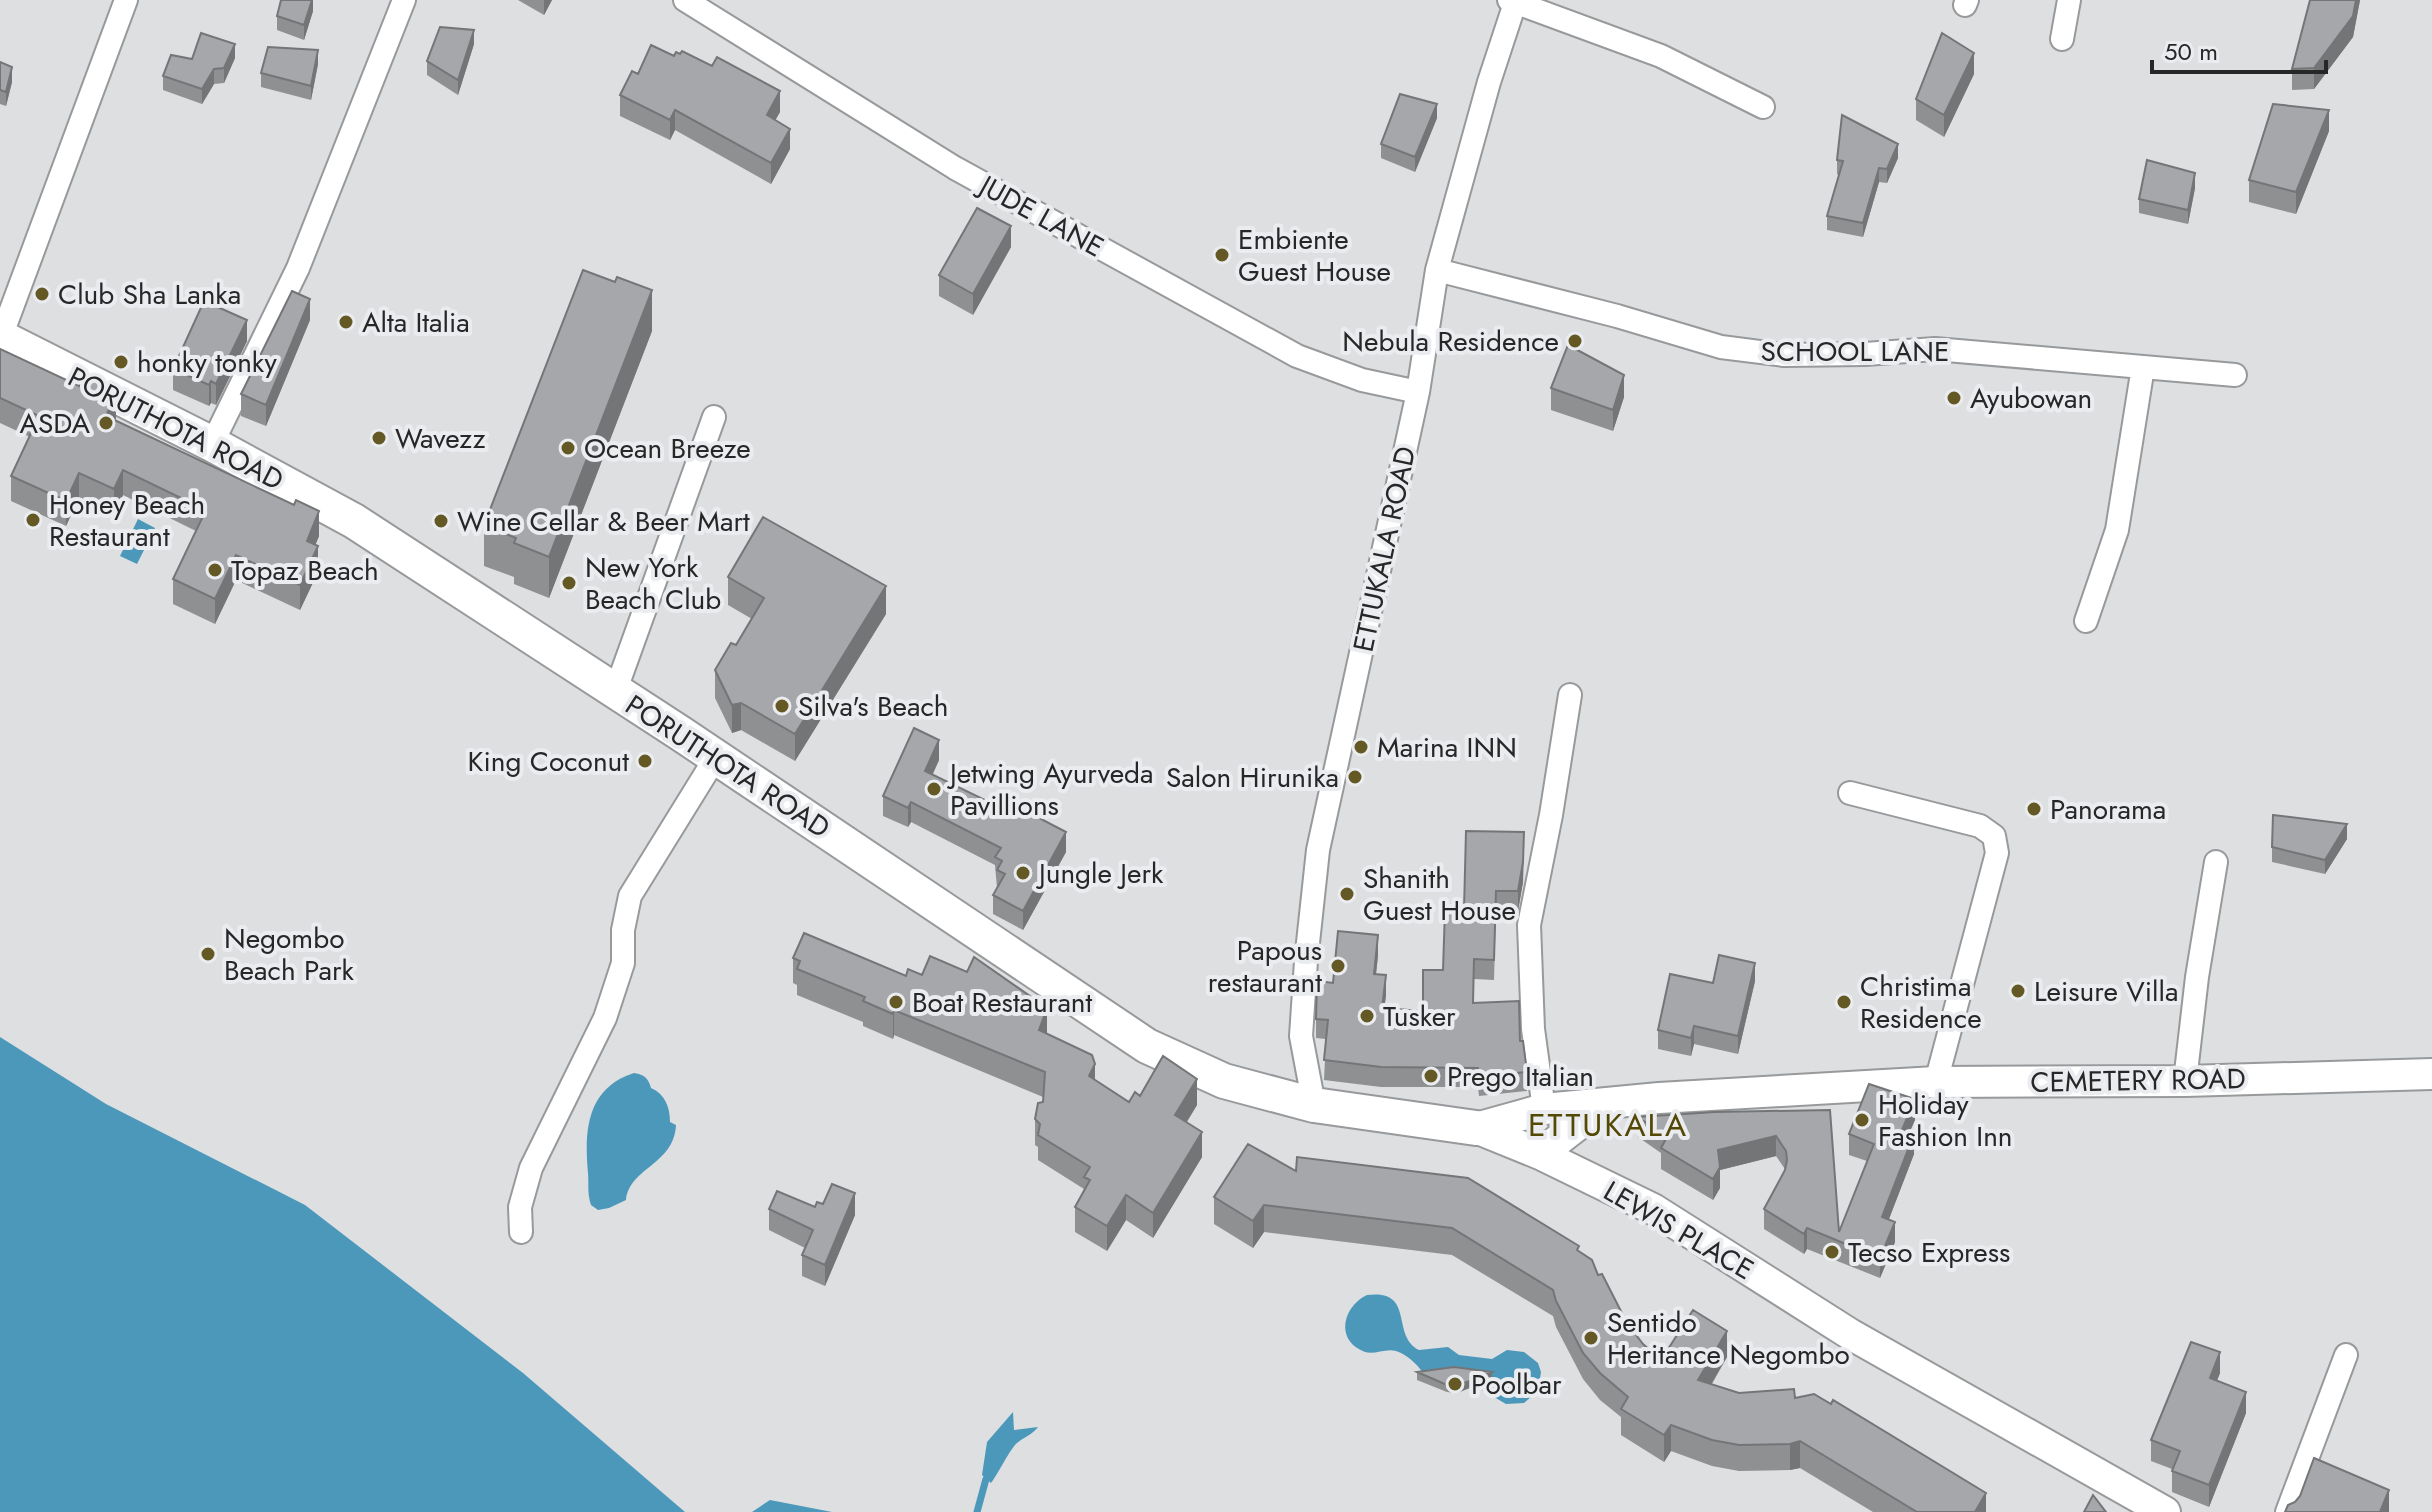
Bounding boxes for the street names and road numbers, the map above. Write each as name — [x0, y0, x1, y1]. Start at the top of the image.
street label: JUDE LANE — [969, 164, 1111, 267]
street label: SCHOOL LANE — [1761, 331, 1949, 372]
street label: PORUTHOTA ROAD — [61, 356, 290, 500]
street label: ETTUKALA ROAD — [1343, 443, 1426, 656]
street label: PORUTHOTA ROAD — [617, 685, 838, 848]
street label: CEMETERY ROAD — [2030, 1058, 2246, 1103]
street label: LEWIS PLACE — [1596, 1171, 1761, 1290]

